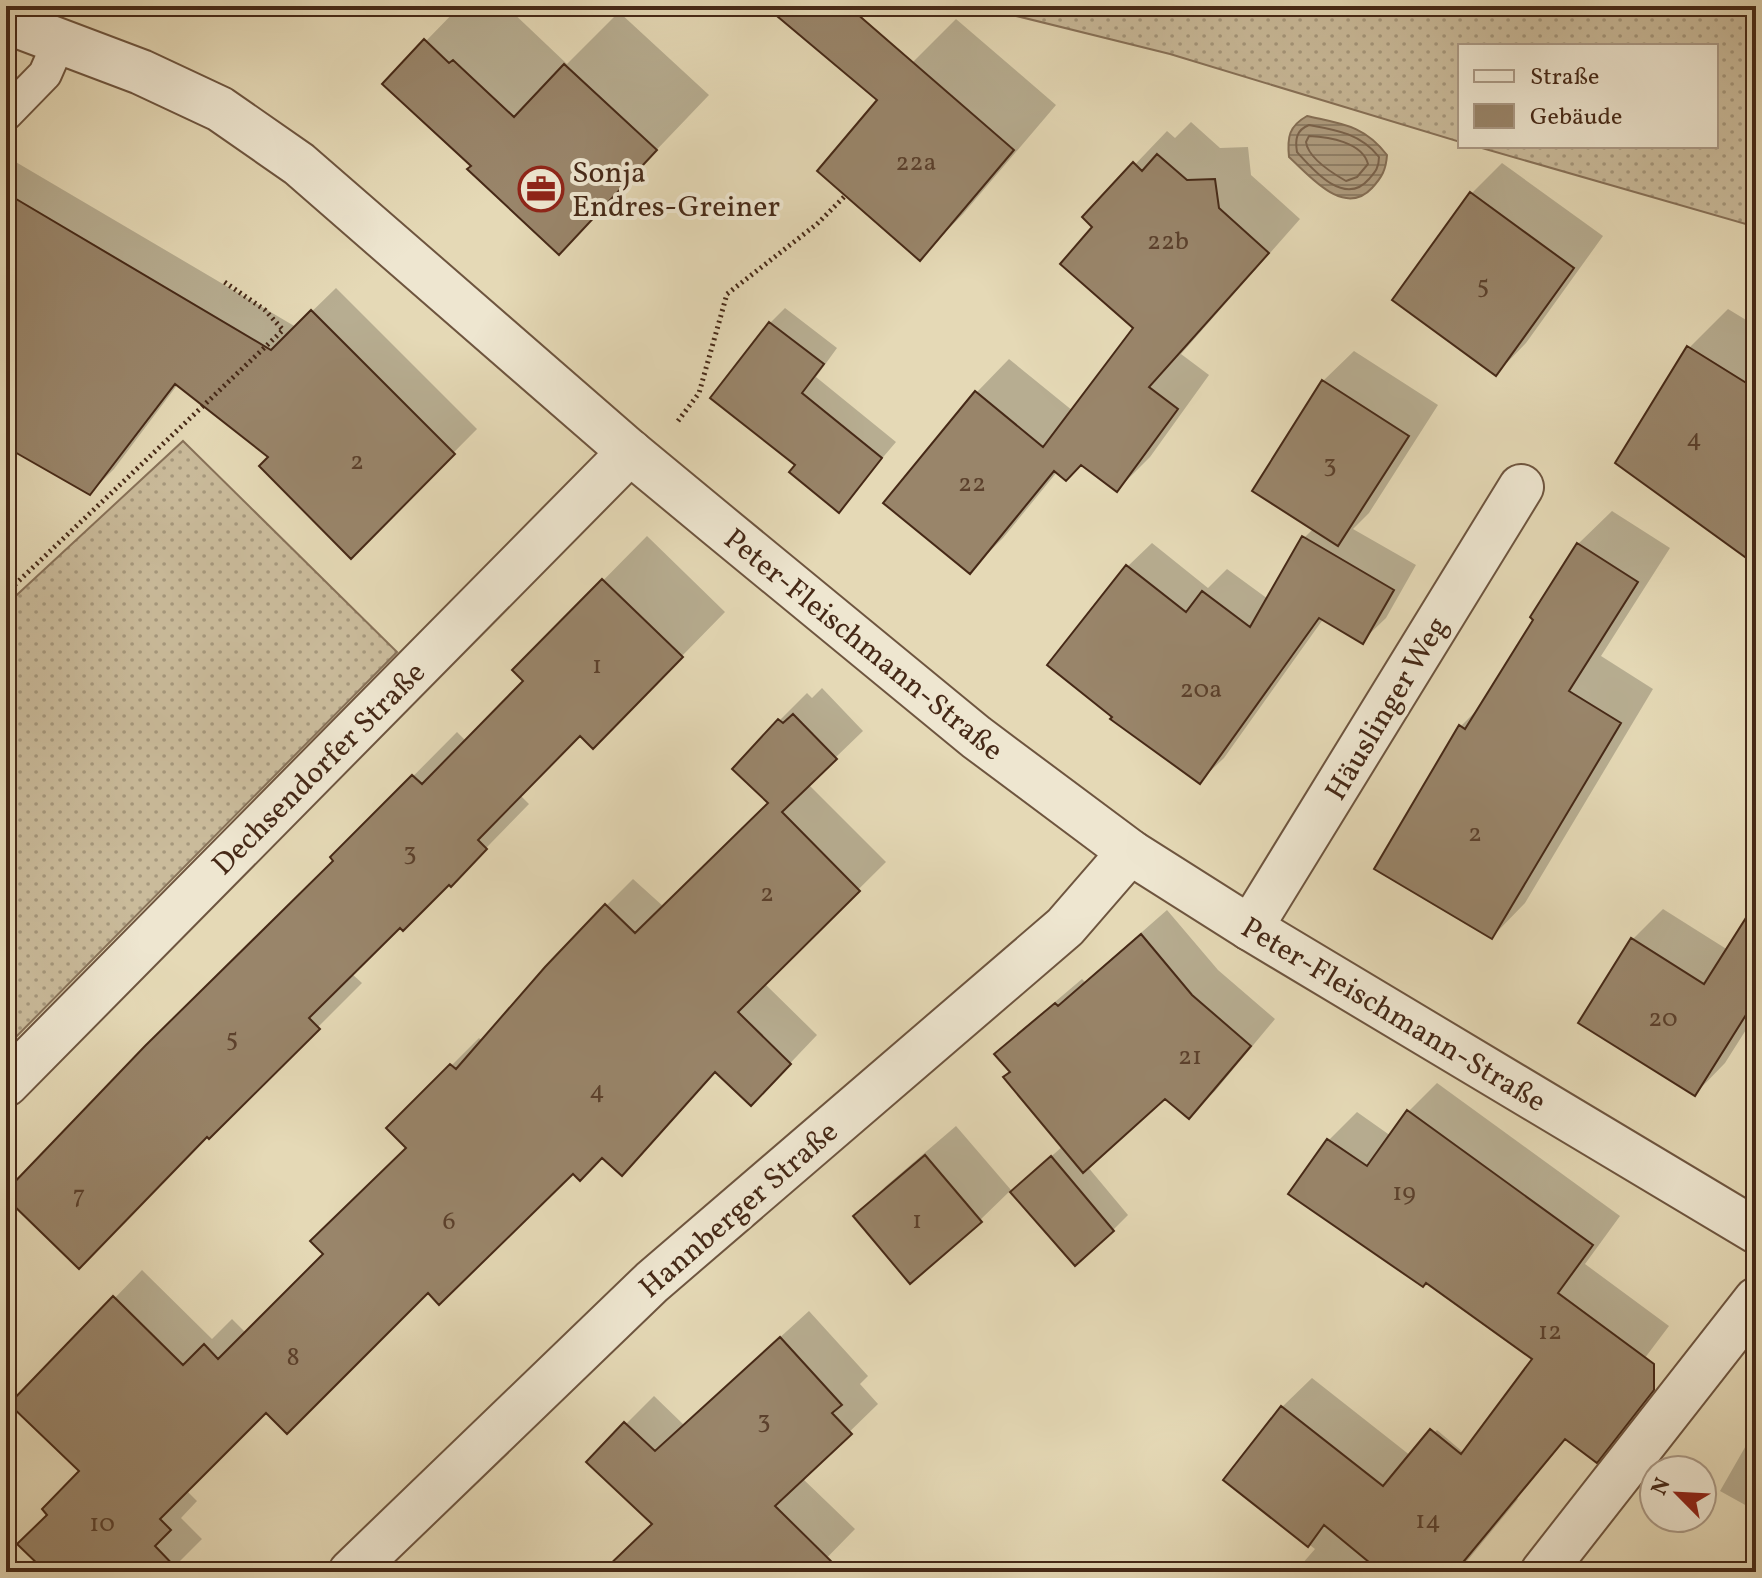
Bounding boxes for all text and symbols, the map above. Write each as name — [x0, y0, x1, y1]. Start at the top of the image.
legend — [1458, 44, 1718, 148]
text: Straße — [1530, 61, 1599, 95]
text: Gebäude — [1530, 101, 1622, 135]
house number: 22a — [896, 145, 936, 181]
place label: Sonja Endres-Greiner — [572, 153, 780, 229]
office icon: Sonja Endres-Greiner — [517, 165, 565, 213]
house number: 22b — [1147, 224, 1189, 260]
house number: 5 — [1477, 268, 1489, 304]
house number: 4 — [1686, 421, 1702, 457]
house number: 2 — [350, 444, 364, 480]
house number: 3 — [1323, 447, 1337, 483]
house number: 22 — [958, 466, 986, 502]
street label: Peter-Fleischmann-Straße — [714, 519, 1011, 772]
street label: Häuslinger Weg — [1316, 609, 1459, 809]
house number: 1 — [592, 648, 602, 684]
street label: Dechsendorfer Straße — [203, 653, 436, 886]
house number: 20a — [1180, 672, 1222, 708]
house number: 2 — [1468, 816, 1482, 852]
house number: 3 — [403, 835, 417, 871]
house number: 2 — [760, 876, 774, 912]
street label: Peter-Fleischmann-Straße — [1233, 908, 1553, 1124]
house number: 20 — [1648, 1001, 1678, 1037]
house number: 5 — [226, 1021, 238, 1057]
house number: 21 — [1178, 1039, 1202, 1075]
house number: 4 — [589, 1073, 605, 1109]
street label: Hannberger Straße — [631, 1112, 848, 1309]
house number: 19 — [1392, 1175, 1416, 1211]
house number: 7 — [73, 1178, 85, 1214]
house number: 1 — [912, 1203, 922, 1239]
house number: 6 — [442, 1204, 456, 1240]
house number: 12 — [1538, 1314, 1562, 1350]
house number: 8 — [286, 1340, 300, 1376]
house number: 3 — [757, 1403, 771, 1439]
north arrow — [1638, 1454, 1718, 1534]
text: N — [1645, 1473, 1679, 1500]
house number: 14 — [1415, 1503, 1441, 1539]
house number: 10 — [89, 1506, 115, 1542]

